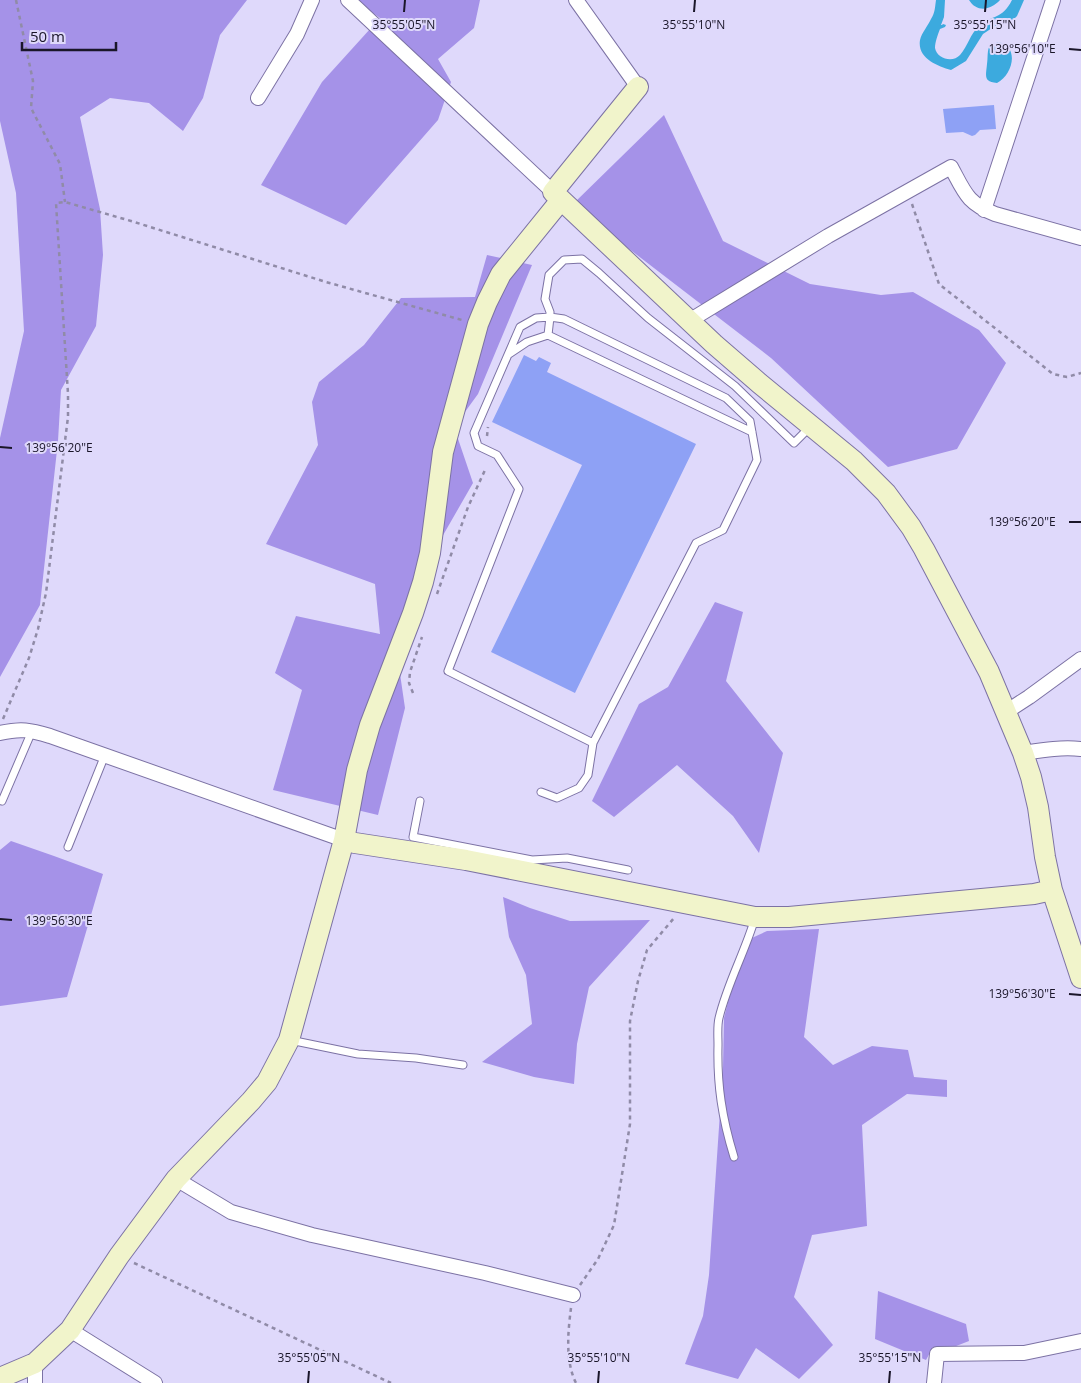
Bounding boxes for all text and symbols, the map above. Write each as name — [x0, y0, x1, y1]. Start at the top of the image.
text: 35°55'05"N — [373, 16, 435, 33]
text: 35°55'10"N — [663, 16, 725, 33]
text: 35°55'15"N — [954, 16, 1016, 33]
scale bar — [22, 20, 116, 52]
text: 50 m — [30, 26, 65, 46]
text: 139°56'10"E — [988, 40, 1056, 57]
text: 139°56'20"E — [25, 439, 93, 456]
text: 139°56'20"E — [988, 513, 1056, 530]
text: 139°56'30"E — [25, 912, 93, 929]
text: 139°56'30"E — [988, 985, 1056, 1002]
text: 35°55'05"N — [278, 1349, 340, 1366]
text: 35°55'10"N — [568, 1349, 630, 1366]
text: 35°55'15"N — [859, 1349, 921, 1366]

